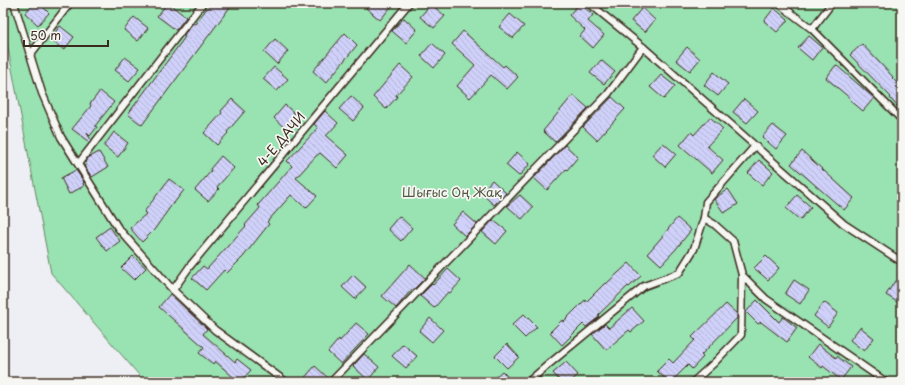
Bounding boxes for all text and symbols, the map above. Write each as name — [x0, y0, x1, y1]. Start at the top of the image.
scale bar — [24, 22, 108, 48]
text: 50 m — [30, 26, 61, 44]
street label: 4-Е ДАЧИ — [252, 107, 309, 170]
park label: Шығыс Оң Жақ — [402, 182, 502, 201]

